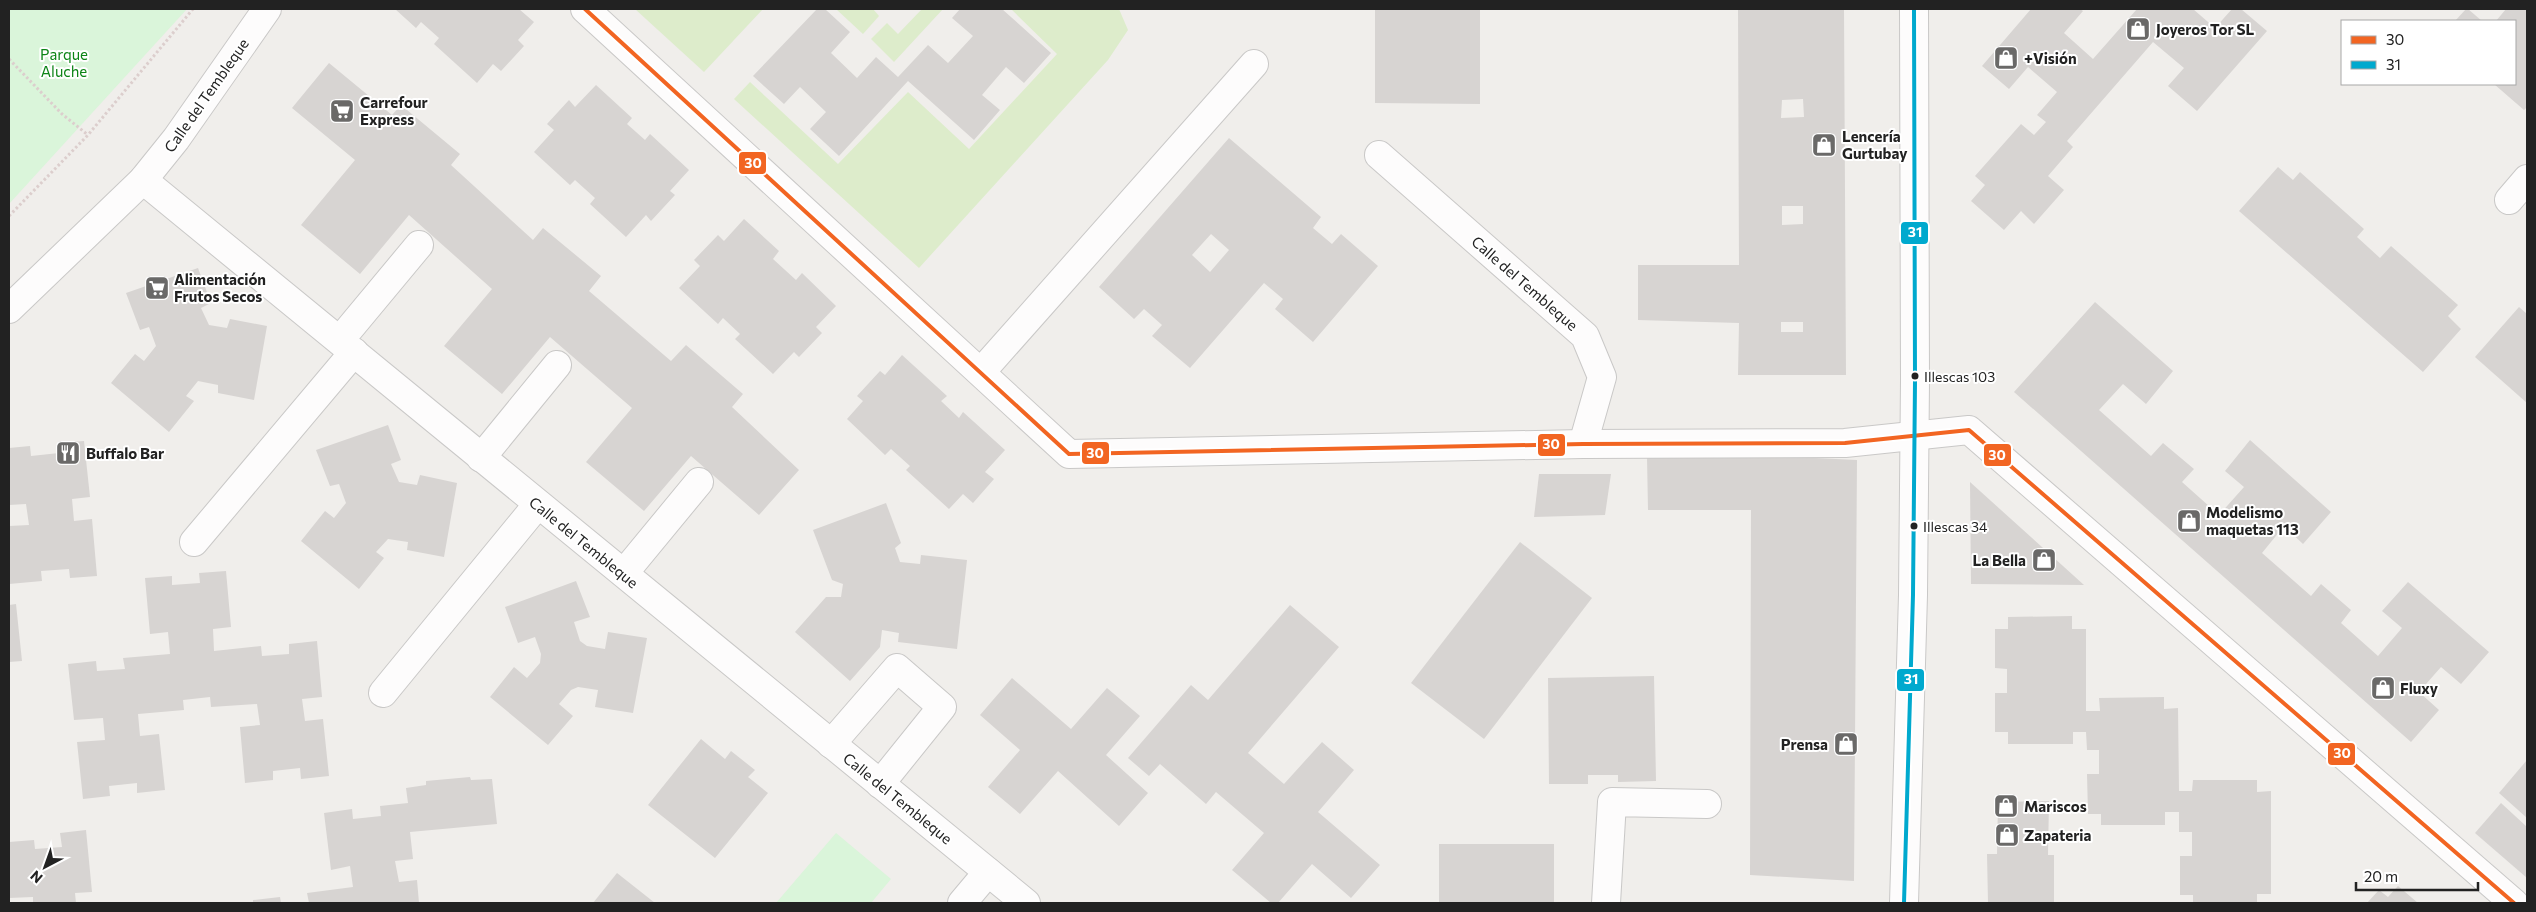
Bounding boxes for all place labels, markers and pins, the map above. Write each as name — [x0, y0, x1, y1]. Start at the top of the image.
shop icon: Joyeros Tor SL — [2125, 16, 2151, 42]
place label: Joyeros Tor SL — [2156, 20, 2254, 38]
shop icon: +Visión — [1993, 45, 2019, 71]
place label: +Visión — [2024, 49, 2077, 67]
place label: Carrefour Express — [360, 93, 428, 128]
supermarket icon: Carrefour Express — [329, 98, 355, 124]
place label: Lencería Gurtubay — [1842, 127, 1908, 162]
shop icon: Lencería Gurtubay — [1811, 132, 1837, 158]
place label: Alimentación Frutos Secos — [174, 270, 266, 305]
supermarket icon: Alimentación Frutos Secos — [144, 275, 170, 301]
place label: Illescas 103 — [1924, 368, 1995, 385]
marker: Illescas 103 — [1910, 371, 1920, 381]
restaurant icon: Buffalo Bar — [55, 440, 81, 466]
place label: Buffalo Bar — [86, 444, 164, 462]
place label: Modelismo maquetas 113 — [2206, 503, 2299, 538]
shop icon: Modelismo maquetas 113 — [2176, 508, 2202, 534]
place label: Illescas 34 — [1923, 518, 1988, 535]
marker: Illescas 34 — [1909, 521, 1919, 531]
shop icon: La Bella — [2031, 547, 2057, 573]
place label: La Bella — [1973, 551, 2026, 569]
shop icon: Fluxy — [2370, 675, 2396, 701]
place label: Fluxy — [2400, 679, 2439, 697]
shop icon: Prensa — [1833, 731, 1859, 757]
place label: Prensa — [1781, 735, 1828, 753]
shop icon: Mariscos — [1993, 793, 2019, 819]
place label: Mariscos — [2024, 797, 2087, 815]
shop icon: Zapateria — [1994, 822, 2020, 848]
place label: Zapateria — [2024, 826, 2092, 844]

